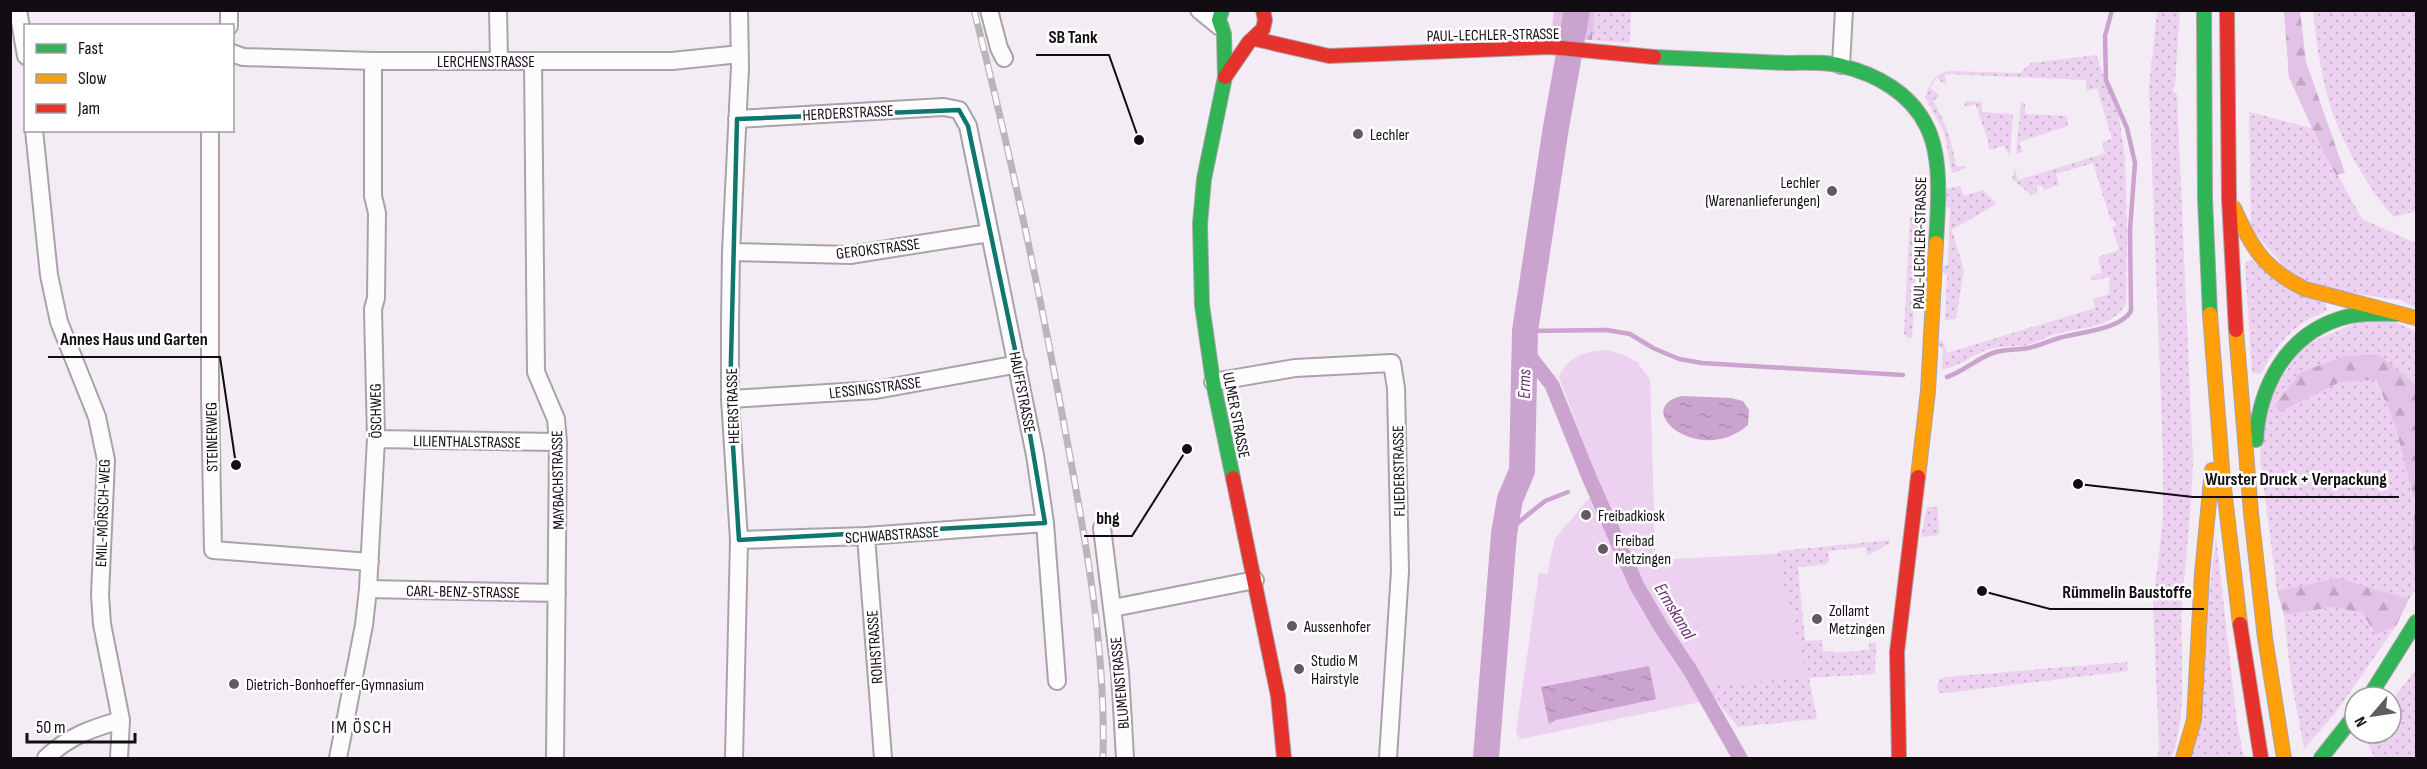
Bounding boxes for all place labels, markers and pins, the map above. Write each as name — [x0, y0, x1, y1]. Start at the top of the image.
callout: SB Tank — [1036, 19, 1109, 55]
place label: Lechler — [1370, 126, 1410, 145]
marker: Lechler — [1351, 127, 1365, 141]
place label: Lechler (Warenanlieferungen) — [1705, 174, 1820, 211]
marker: Lechler (Warenanlieferungen) — [1825, 184, 1839, 198]
callout: Annes Haus und Garten — [48, 321, 220, 357]
callout: Wurster Druck + Verpackung — [2193, 461, 2399, 497]
callout: bhg — [1084, 500, 1132, 536]
place label: Freibadkiosk — [1598, 507, 1665, 526]
marker: Freibadkiosk — [1579, 508, 1593, 522]
place label: Freibad Metzingen — [1615, 532, 1671, 569]
marker: Freibad Metzingen — [1596, 542, 1610, 556]
callout: Rümmelin Baustoffe — [2050, 573, 2204, 609]
place label: Zollamt Metzingen — [1829, 602, 1885, 639]
marker: Zollamt Metzingen — [1810, 612, 1824, 626]
place label: Aussenhofer — [1303, 618, 1371, 637]
marker: Aussenhofer — [1285, 619, 1299, 633]
place label: Studio M Hairstyle — [1311, 652, 1359, 689]
marker: Studio M Hairstyle — [1292, 662, 1306, 676]
place label: Dietrich-Bonhoeffer-Gymnasium — [246, 676, 424, 695]
marker: Dietrich-Bonhoeffer-Gymnasium — [227, 677, 241, 691]

